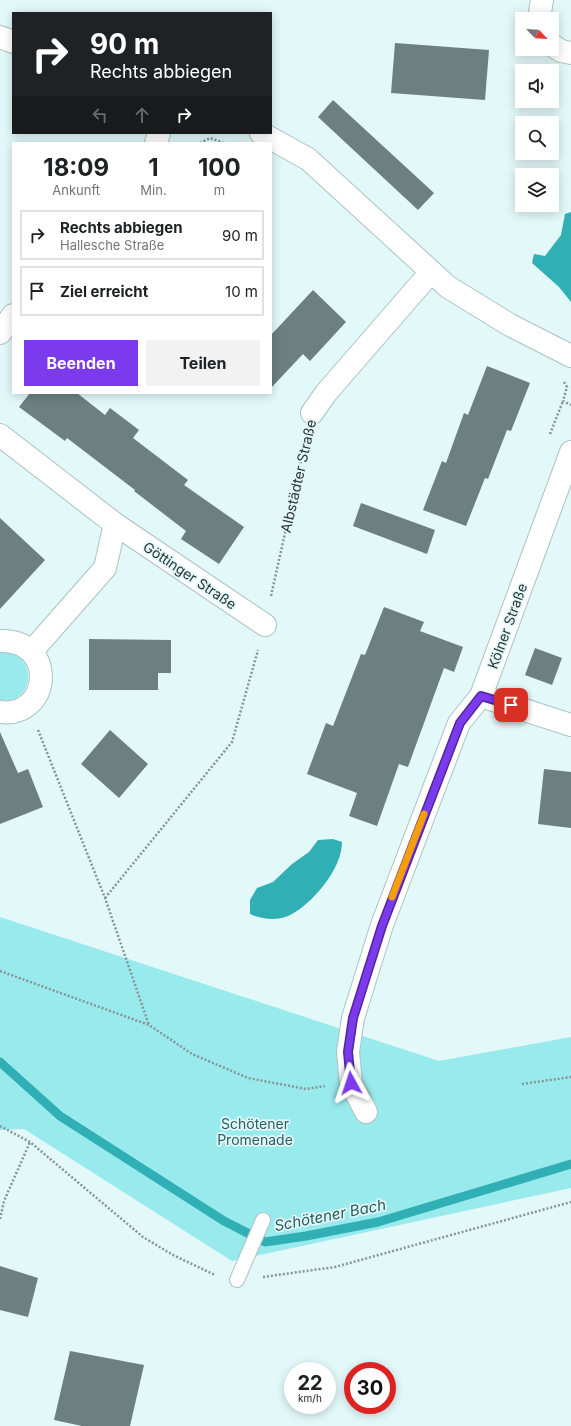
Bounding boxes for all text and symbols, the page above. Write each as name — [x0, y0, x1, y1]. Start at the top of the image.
north arrow — [515, 12, 559, 56]
map controls — [515, 12, 559, 212]
text: 90 m — [90, 27, 159, 61]
icon: right — [24, 28, 76, 80]
text: Rechts abbiegen — [90, 61, 232, 82]
button: sound — [515, 64, 559, 108]
icon: left — [89, 104, 111, 126]
icon: ahead — [131, 104, 153, 126]
icon: right — [173, 104, 195, 126]
button: search — [515, 116, 559, 160]
text: 18:09 — [43, 153, 109, 182]
text: 1 — [148, 153, 159, 182]
text: 100 — [198, 153, 241, 182]
button: layers — [515, 168, 559, 212]
text: Ankunft — [52, 182, 100, 198]
text: Min. — [140, 182, 167, 198]
text: m — [214, 182, 225, 198]
text: Rechts abbiegen — [60, 218, 182, 237]
icon: right — [26, 224, 48, 246]
text: 90 m — [222, 226, 258, 245]
text: Hallesche Straße — [60, 237, 164, 253]
icon: arrive — [26, 280, 48, 302]
text: Ziel erreicht — [60, 282, 148, 301]
text: 10 m — [225, 282, 258, 301]
button: Beenden — [24, 340, 138, 386]
button: Teilen — [146, 340, 260, 386]
street label: Albstädter Straße — [277, 418, 319, 534]
street label: Göttinger Straße — [140, 538, 240, 612]
street label: Kölner Straße — [484, 581, 530, 671]
pin — [494, 688, 528, 722]
icon: arrive — [500, 694, 522, 716]
position arrow — [330, 1062, 372, 1104]
park label: Schötener Promenade — [217, 1115, 293, 1148]
water label: Schötener Bach — [273, 1195, 388, 1235]
speed limit sign: 30 — [344, 1362, 396, 1414]
text: 22 — [297, 1371, 323, 1395]
text: km/h — [298, 1392, 322, 1404]

